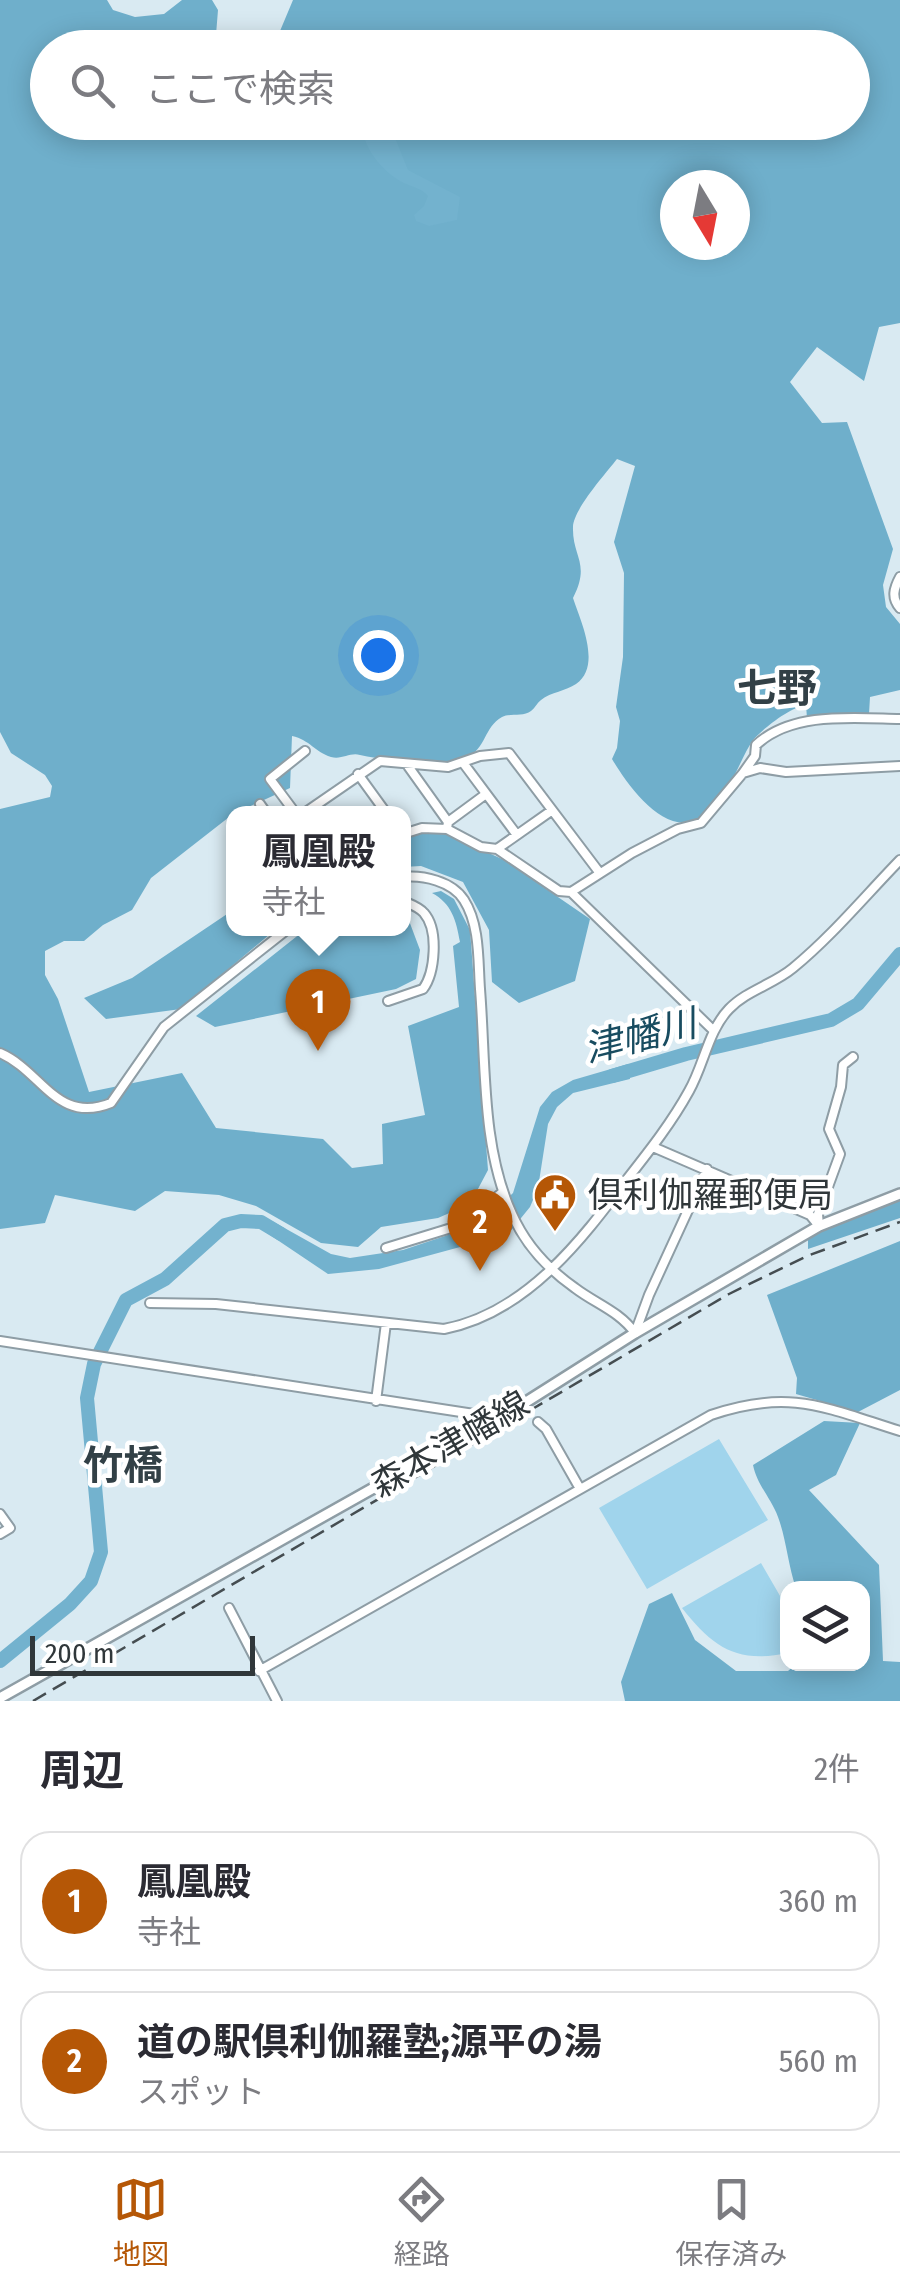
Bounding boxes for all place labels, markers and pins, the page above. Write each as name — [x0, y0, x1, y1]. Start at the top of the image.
pin: 1 — [286, 968, 350, 1051]
public building icon: 倶利伽羅郵便局 — [532, 1172, 578, 1233]
place label: 倶利伽羅郵便局 — [588, 1174, 833, 1216]
pin: 2 — [448, 1188, 512, 1271]

